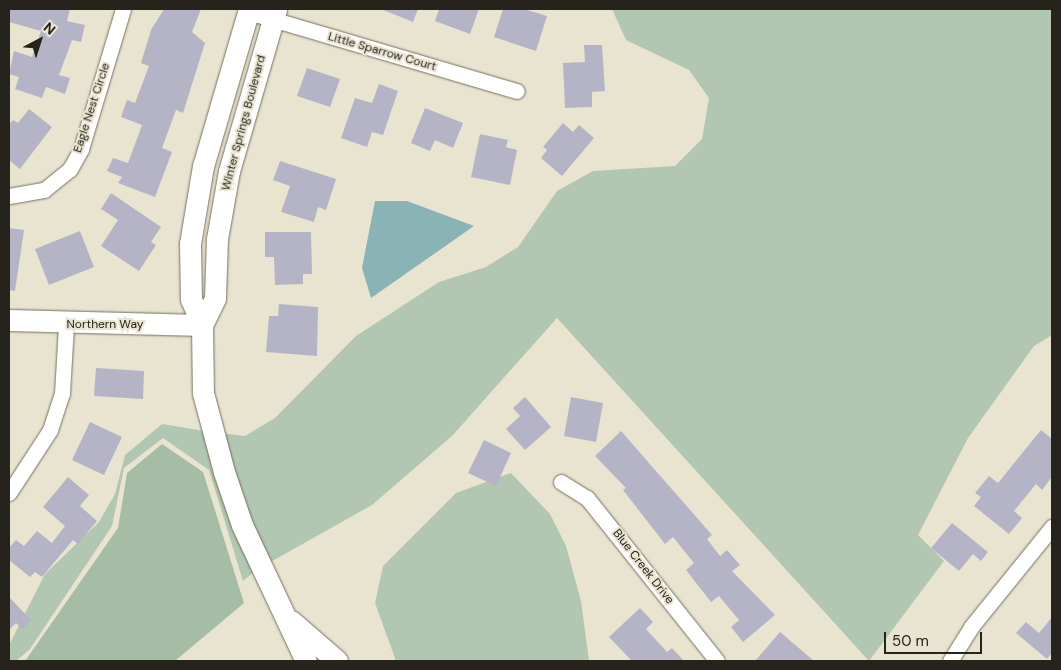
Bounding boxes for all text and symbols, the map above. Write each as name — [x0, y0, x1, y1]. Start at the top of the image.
north arrow — [15, 15, 65, 65]
text: N — [40, 18, 59, 39]
street label: Little Sparrow Court — [326, 30, 438, 74]
street label: Winter Springs Boulevard — [219, 54, 269, 192]
street label: Eagle Nest Circle — [71, 61, 113, 155]
street label: Northern Way — [67, 318, 143, 332]
street label: Blue Creek Drive — [609, 527, 677, 607]
scale bar — [886, 622, 984, 654]
text: 50 m — [892, 631, 929, 651]

